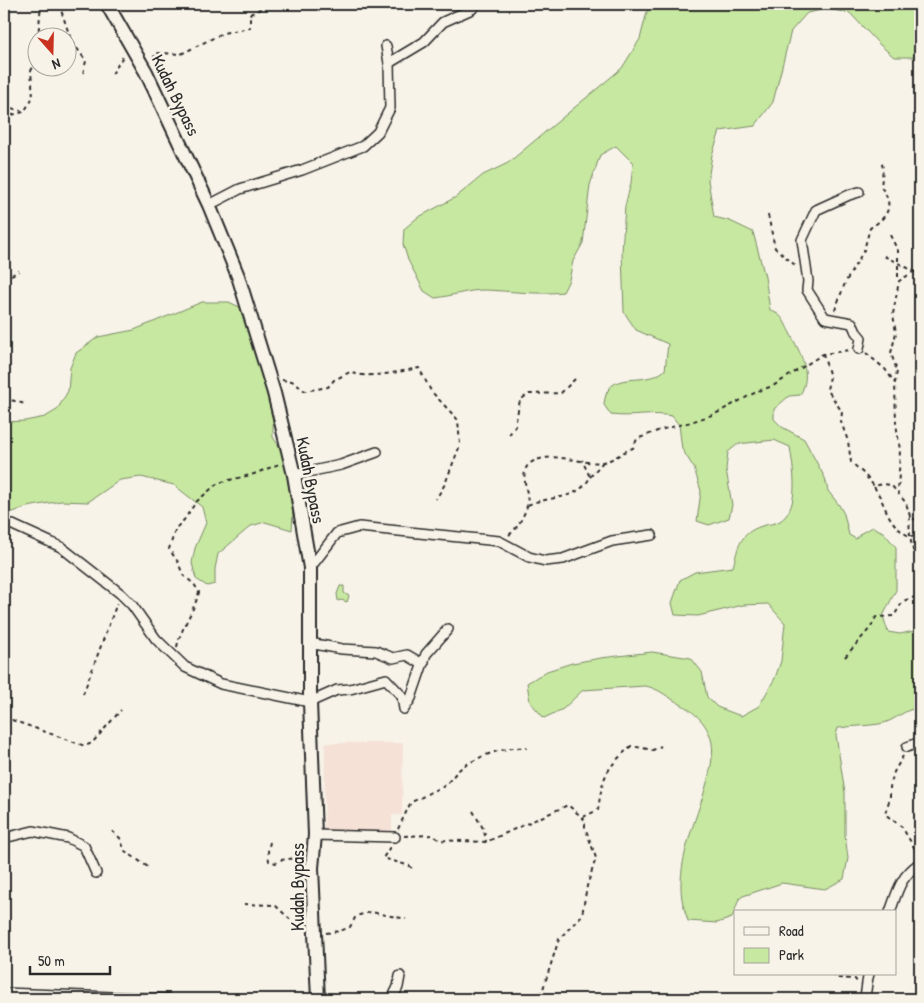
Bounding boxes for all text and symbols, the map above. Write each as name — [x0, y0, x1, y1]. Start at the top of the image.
north arrow — [28, 28, 78, 78]
street label: Kudah Bypass — [146, 50, 206, 140]
text: N — [49, 54, 63, 75]
street label: Kudah Bypass — [290, 435, 332, 526]
street label: Kudah Bypass — [285, 843, 310, 931]
legend — [734, 910, 896, 976]
text: Road — [779, 920, 804, 941]
scale bar — [30, 943, 110, 975]
text: Park — [779, 944, 804, 965]
text: 50 m — [38, 950, 65, 971]

